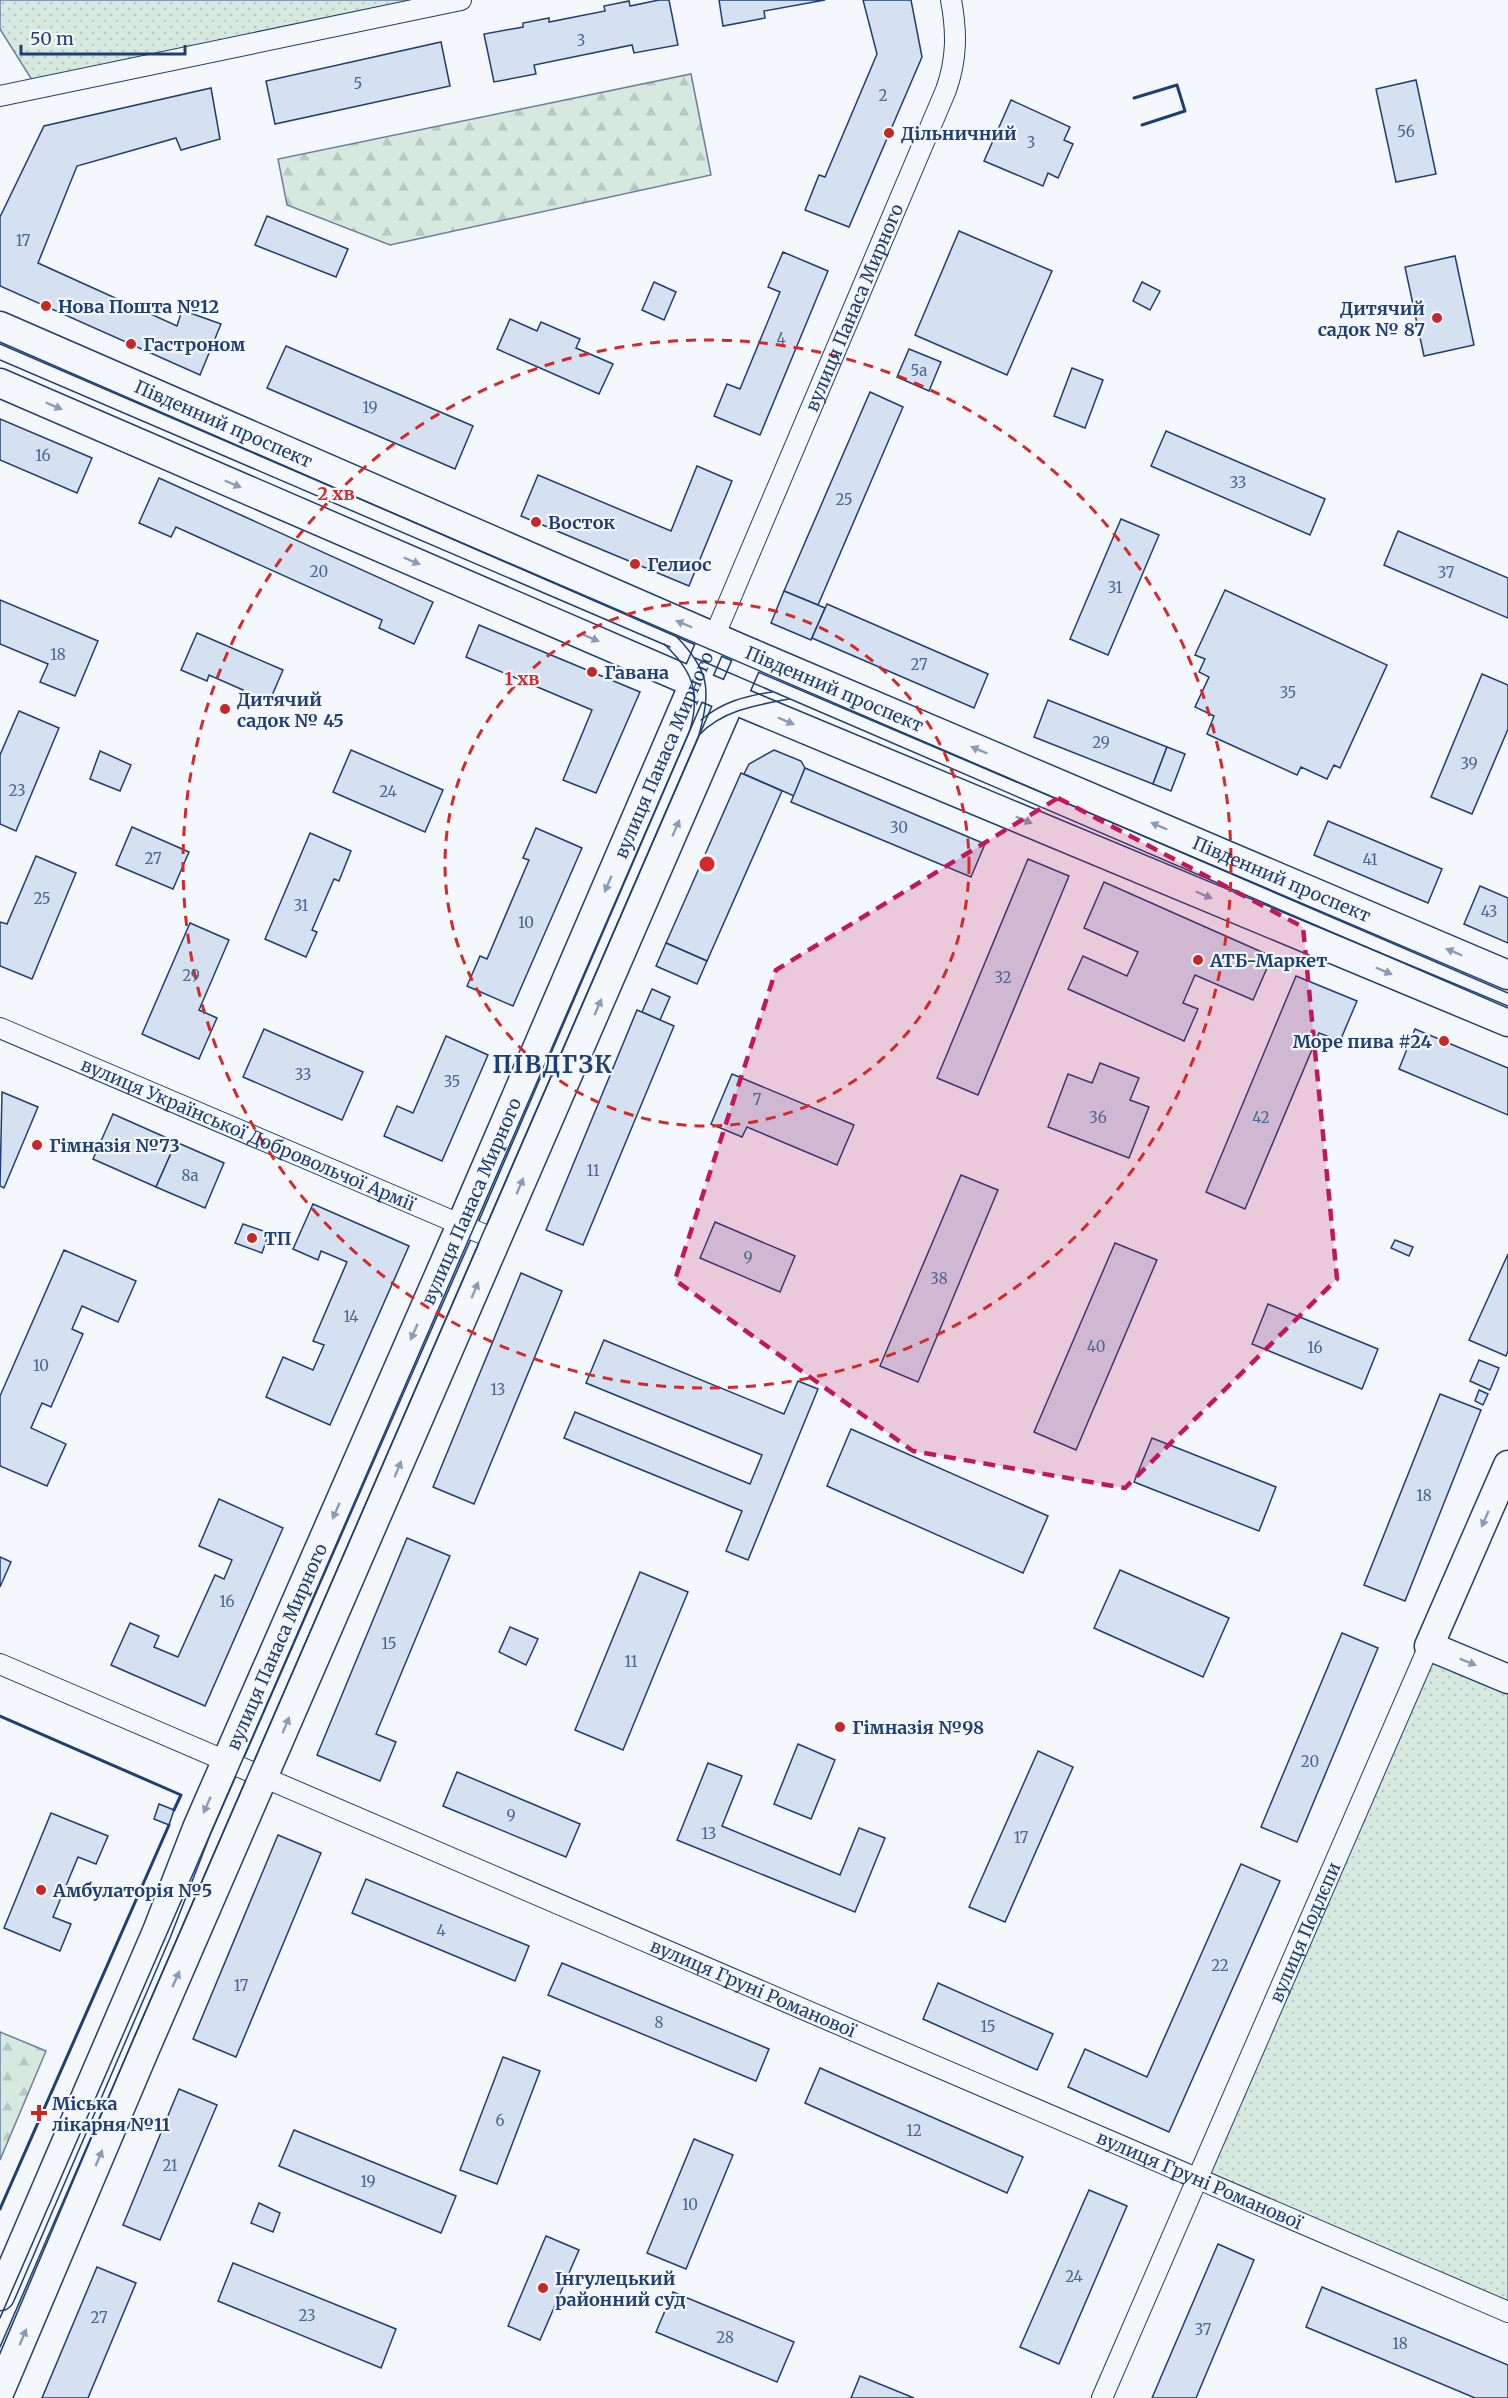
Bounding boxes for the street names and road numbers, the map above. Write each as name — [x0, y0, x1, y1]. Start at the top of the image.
street label: вулиця Панаса Мирного — [800, 200, 908, 415]
street label: Південний проспект — [131, 375, 316, 472]
street label: Південний проспект — [742, 640, 927, 737]
street label: вулиця Панаса Мирного — [609, 648, 718, 862]
street label: Південний проспект — [1189, 831, 1375, 927]
street label: вулиця Української Добровольчої Армії — [78, 1053, 419, 1215]
street label: вулиця Панаса Мирного — [416, 1094, 526, 1308]
street label: вулиця Панаса Мирного — [221, 1540, 332, 1753]
street label: вулиця Подлєпи — [1264, 1858, 1345, 2006]
street label: вулиця Груні Романової — [647, 1933, 860, 2042]
street label: вулиця Груні Романової — [1094, 2125, 1306, 2234]

